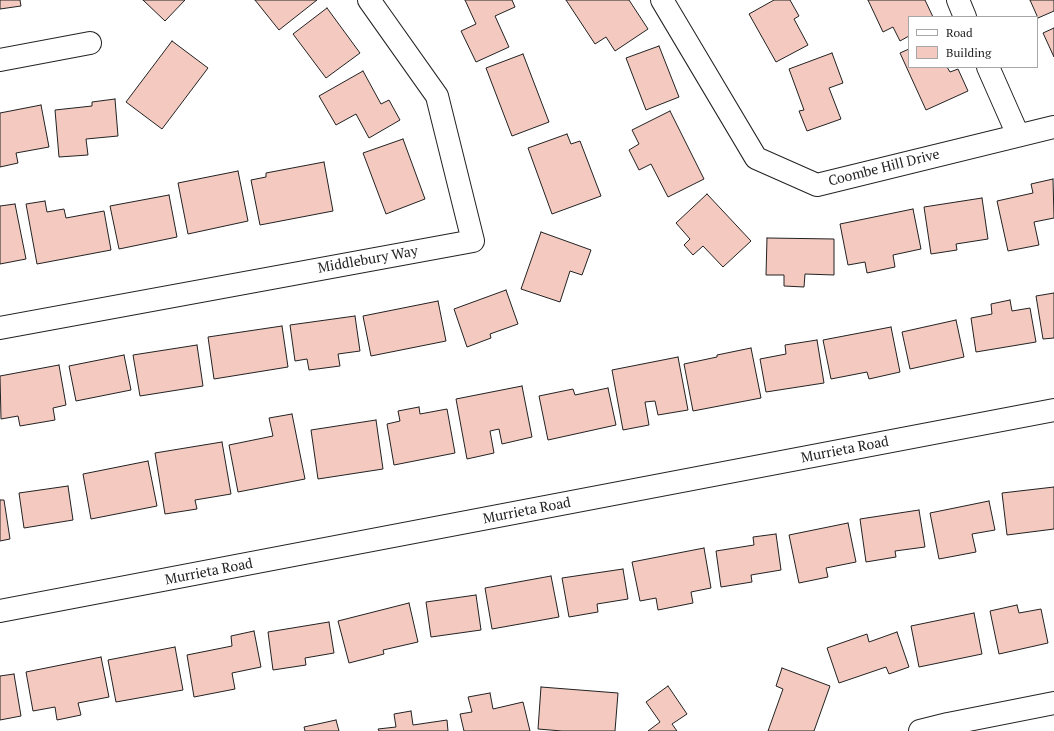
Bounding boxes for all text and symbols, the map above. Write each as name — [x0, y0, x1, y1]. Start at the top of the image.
legend — [908, 16, 1038, 68]
text: Road — [946, 25, 973, 40]
text: Building — [946, 45, 991, 60]
street label: Coombe Hill Drive — [827, 146, 941, 190]
street label: Middlebury Way — [317, 243, 419, 277]
street label: Murrieta Road — [800, 433, 890, 467]
street label: Murrieta Road — [482, 494, 572, 528]
street label: Murrieta Road — [164, 555, 254, 589]

